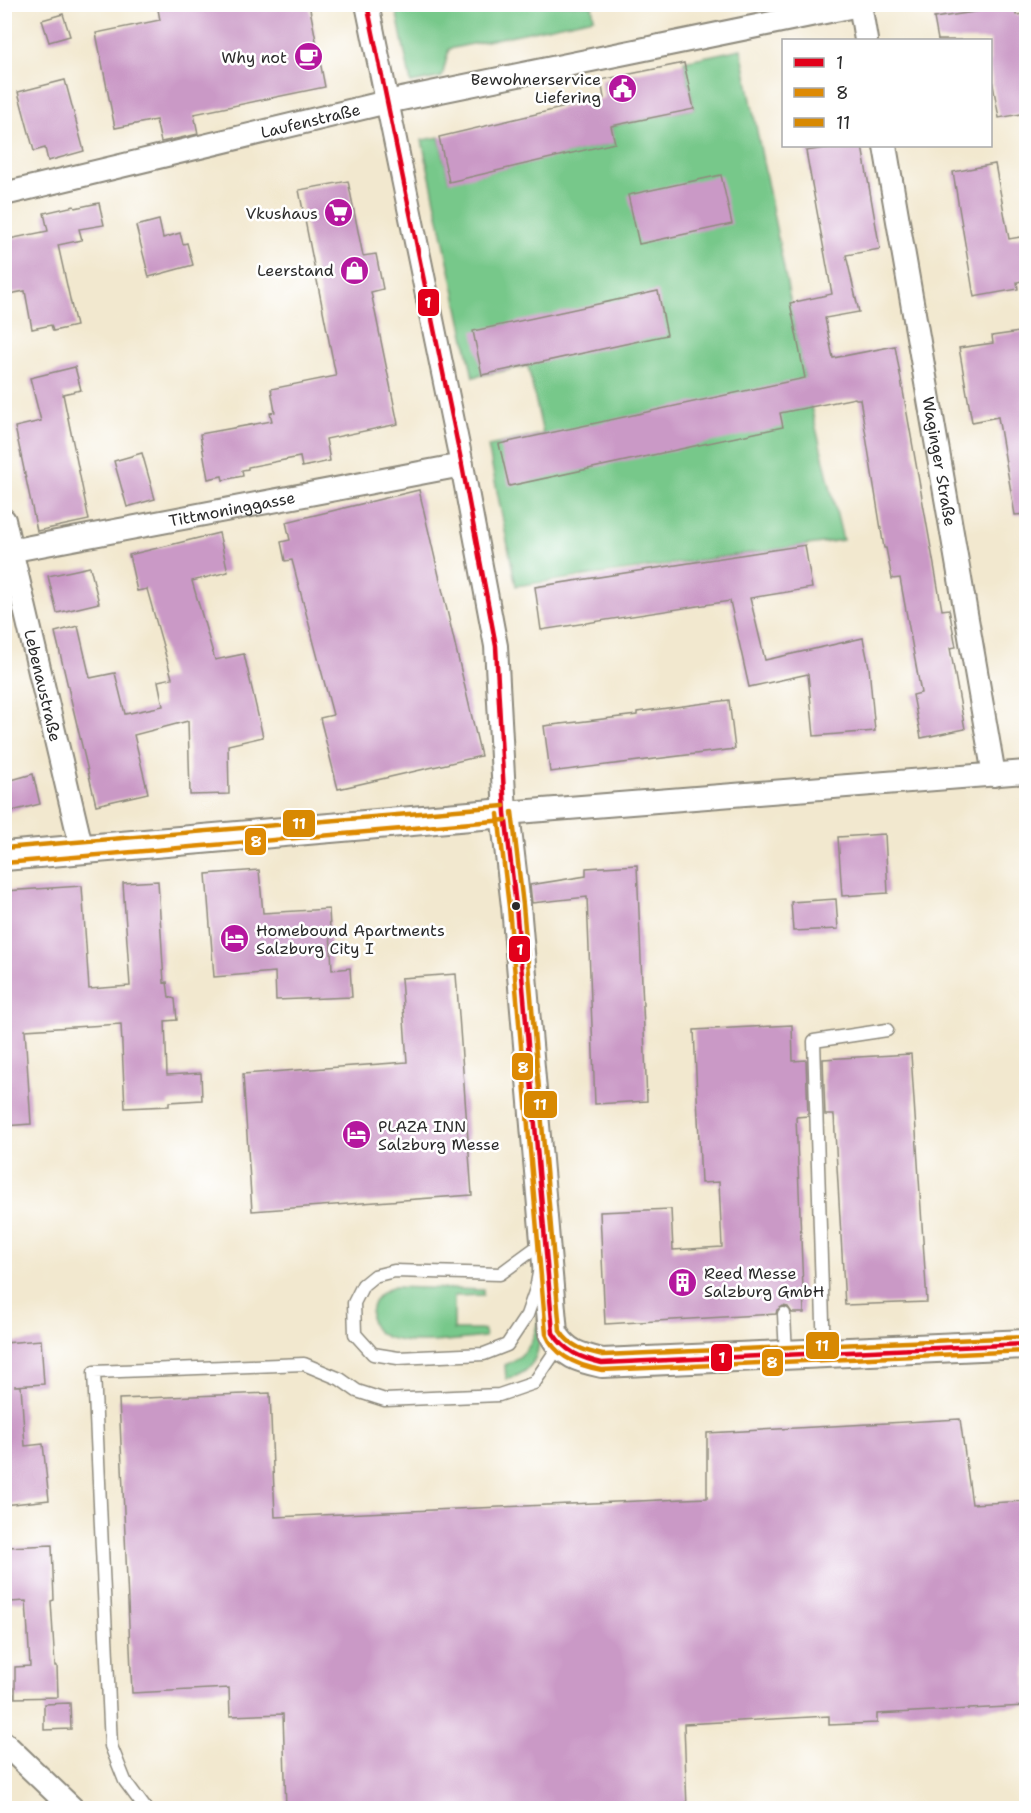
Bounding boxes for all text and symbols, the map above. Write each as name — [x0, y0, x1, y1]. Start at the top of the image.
legend — [782, 39, 992, 147]
cafe icon: Why not — [292, 41, 324, 73]
place label: Why not — [221, 47, 287, 68]
text: 1 — [836, 51, 844, 75]
place label: Bewohnerservice Liefering — [471, 69, 601, 108]
public building icon: Bewohnerservice Liefering — [606, 72, 638, 104]
text: 8 — [836, 81, 849, 105]
street label: Laufenstraße — [258, 99, 362, 143]
text: 11 — [836, 111, 850, 135]
supermarket icon: Vkushaus — [323, 197, 355, 229]
place label: Vkushaus — [246, 203, 318, 224]
shop icon: Leerstand — [339, 254, 371, 286]
place label: Leerstand — [257, 260, 334, 281]
line badge: 1 — [417, 288, 440, 317]
text: 1 — [424, 292, 432, 313]
street label: Waginger Straße — [918, 395, 961, 528]
street label: Tittmoninggasse — [167, 487, 297, 531]
street label: Lebenaustraße — [19, 627, 66, 744]
line badge: 11 — [282, 809, 316, 838]
text: 11 — [292, 813, 306, 834]
line badge: 8 — [244, 827, 267, 856]
text: 8 — [250, 831, 262, 852]
unlabelled marker — [510, 900, 522, 912]
place label: Homebound Apartments Salzburg City I — [256, 920, 445, 959]
hotel icon: Homebound Apartments Salzburg City I — [219, 923, 251, 955]
line badge: 1 — [508, 935, 531, 963]
text: 1 — [516, 939, 524, 960]
line badge: 8 — [511, 1052, 534, 1081]
text: 8 — [517, 1057, 529, 1078]
line badge: 11 — [523, 1090, 558, 1119]
text: 11 — [533, 1094, 547, 1115]
place label: PLAZA INN Salzburg Messe — [378, 1116, 500, 1155]
hotel icon: PLAZA INN Salzburg Messe — [341, 1119, 373, 1151]
place label: Reed Messe Salzburg GmbH — [704, 1263, 825, 1302]
building icon: Reed Messe Salzburg GmbH — [667, 1266, 699, 1298]
line badge: 11 — [805, 1331, 840, 1360]
text: 11 — [815, 1335, 829, 1356]
line badge: 1 — [710, 1343, 733, 1372]
text: 1 — [718, 1347, 726, 1368]
line badge: 8 — [761, 1348, 784, 1377]
text: 8 — [766, 1352, 778, 1373]

